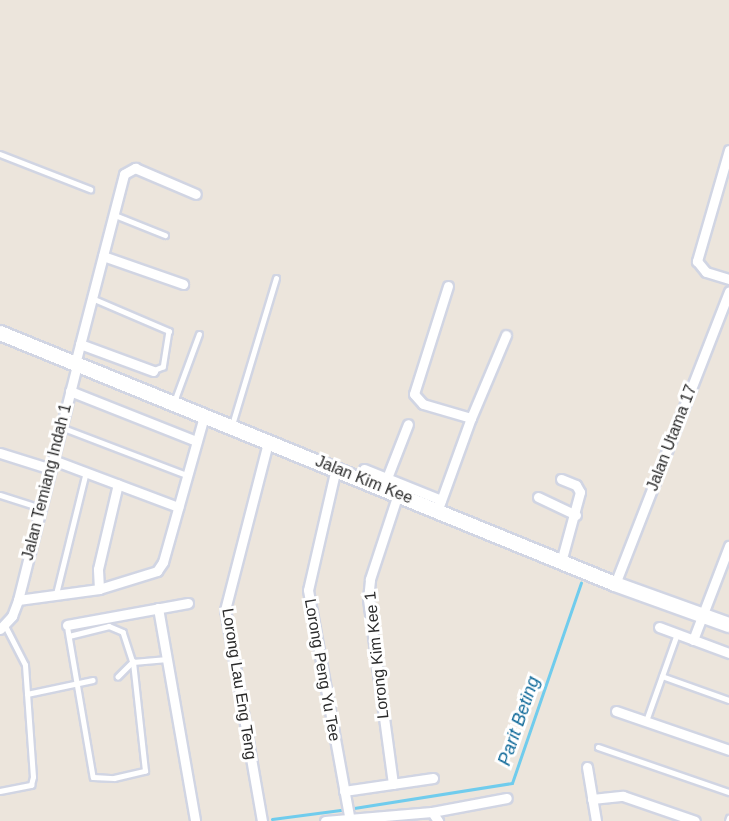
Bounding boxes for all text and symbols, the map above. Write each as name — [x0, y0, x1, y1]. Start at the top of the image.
street label: Jalan Utama 17 — [643, 382, 701, 494]
street label: Jalan Temiang Indah 1 — [18, 402, 76, 562]
street label: Jalan Kim Kee — [313, 452, 415, 508]
street label: Lorong Kim Kee 1 — [361, 590, 393, 720]
street label: Lorong Peng Yu Tee — [300, 597, 344, 743]
street label: Lorong Lau Eng Teng — [218, 607, 260, 761]
water label: Parit Beting — [494, 673, 544, 769]

